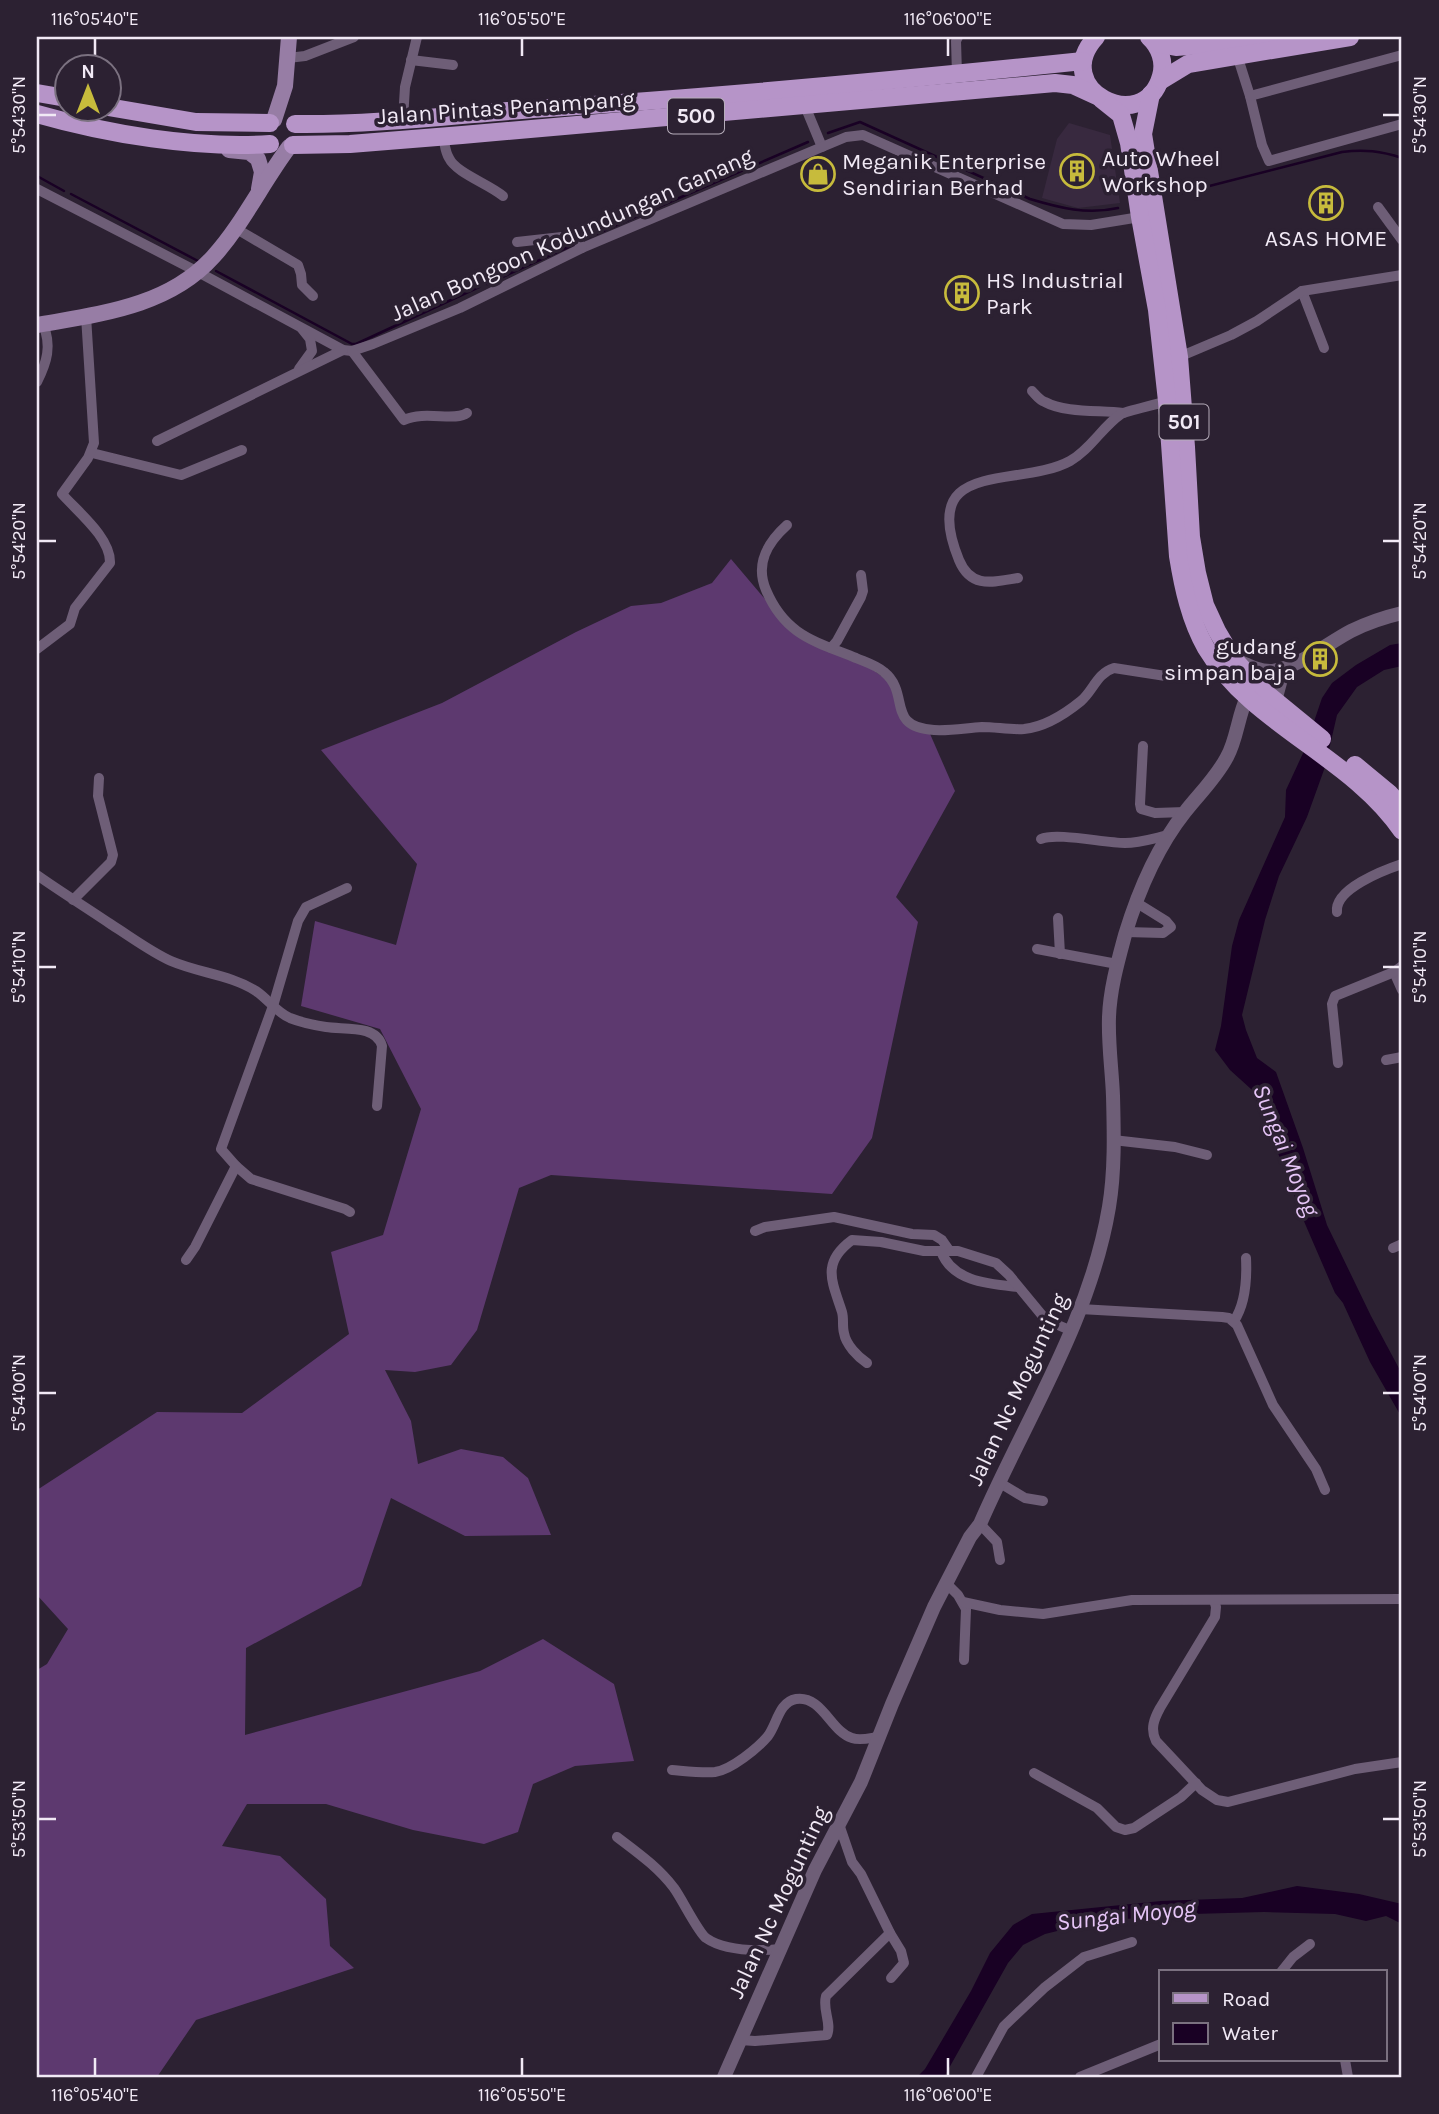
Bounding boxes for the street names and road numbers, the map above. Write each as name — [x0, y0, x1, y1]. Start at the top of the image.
street label: Jalan Pintas Penampang — [376, 85, 636, 130]
road number: 500 — [668, 99, 724, 134]
street label: Jalan Bongoon Kodundungan Ganang — [387, 142, 758, 327]
road number: 501 — [1160, 404, 1208, 440]
street label: Jalan Nc Mogunting — [961, 1289, 1074, 1489]
street label: Jalan Nc Mogunting — [722, 1802, 835, 2002]

